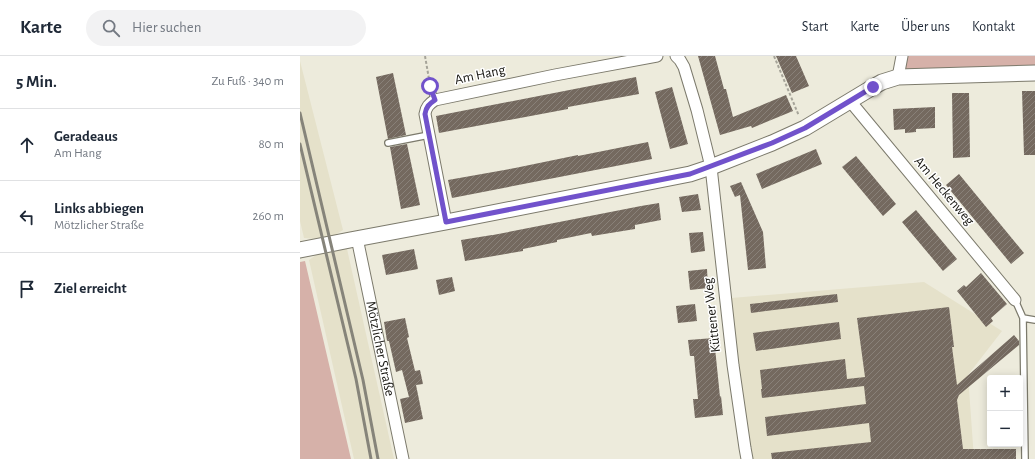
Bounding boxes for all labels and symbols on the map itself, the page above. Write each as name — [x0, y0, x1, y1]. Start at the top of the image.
street label: Am Hang — [454, 63, 507, 87]
route start — [421, 77, 439, 95]
route end — [864, 78, 882, 96]
street label: Am Heckenweg — [911, 154, 977, 228]
street label: Küttener Weg — [701, 277, 723, 353]
street label: Mötzlicher Straße — [363, 300, 397, 397]

